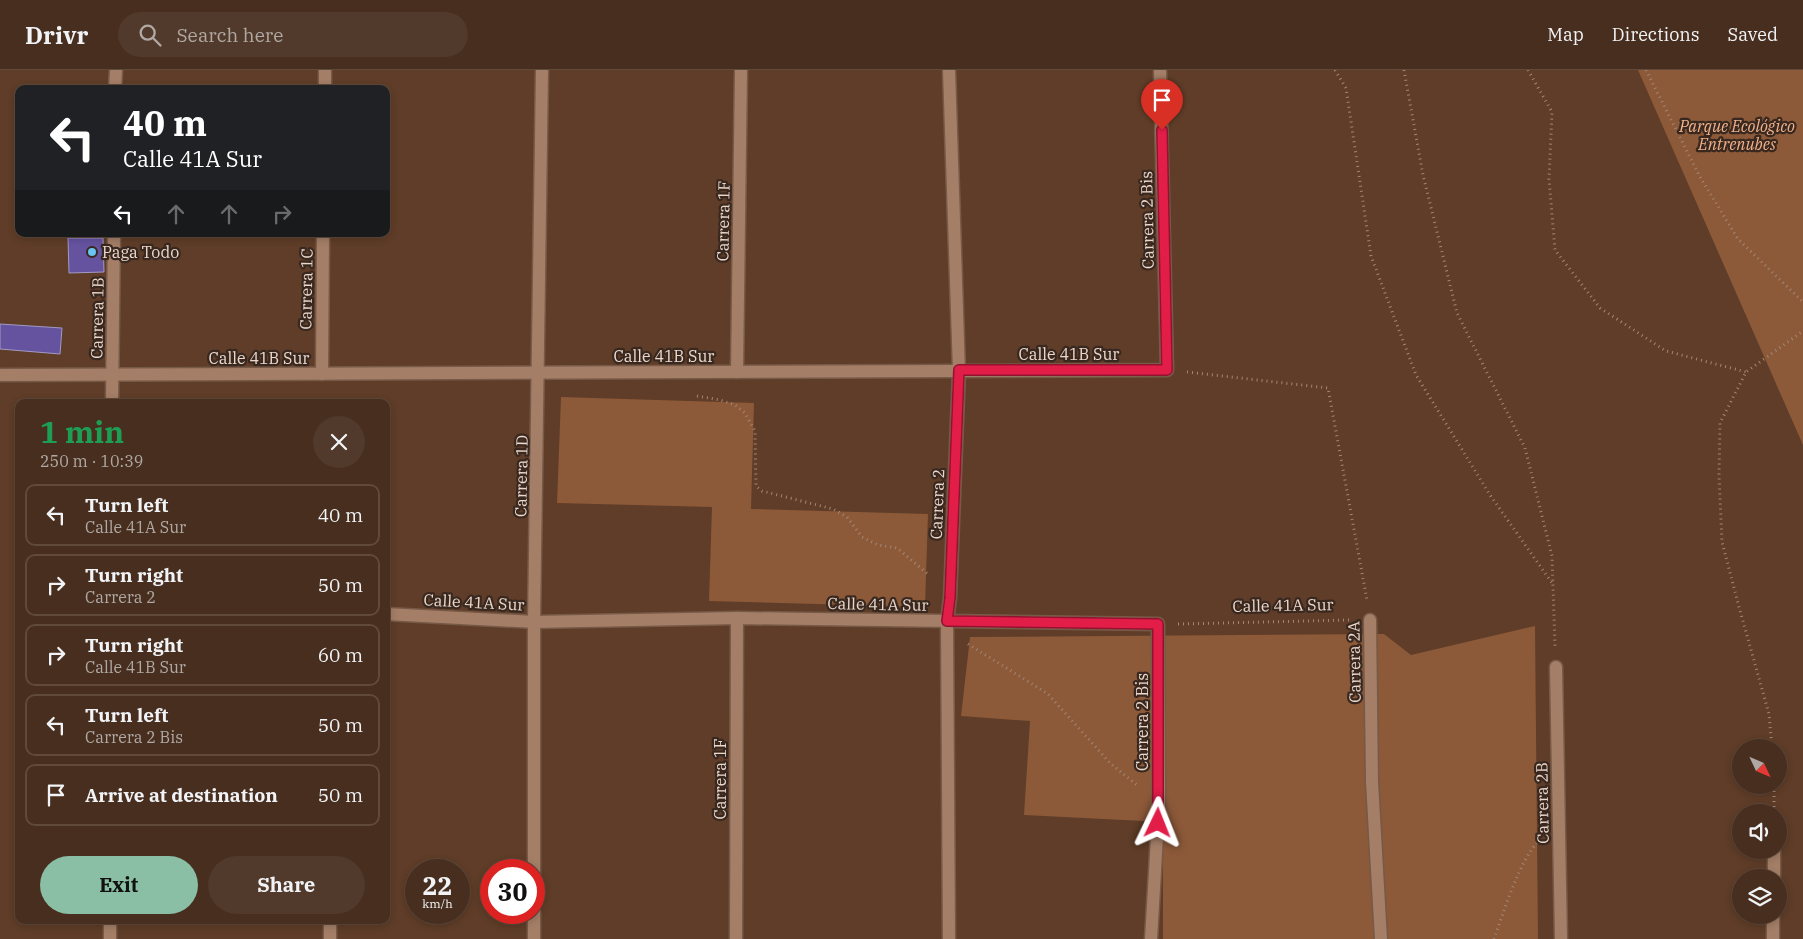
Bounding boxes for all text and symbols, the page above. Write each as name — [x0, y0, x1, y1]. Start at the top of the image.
search box — [118, 12, 468, 57]
text: Drivr — [25, 19, 88, 51]
icon: search — [136, 21, 164, 49]
text: Search here — [176, 23, 283, 47]
text: Map — [1547, 23, 1584, 46]
text: Directions — [1612, 23, 1700, 46]
text: Saved — [1728, 23, 1778, 46]
pin — [1141, 79, 1183, 130]
icon: arrive — [1148, 86, 1176, 114]
text: 40 m — [123, 100, 207, 146]
icon: left — [40, 105, 105, 170]
park label: Parque Ecológico Entrenubes — [1678, 116, 1795, 154]
text: Calle 41A Sur — [123, 144, 262, 173]
street label: Carrera 2 Bis — [1136, 171, 1158, 269]
street label: Carrera 1F — [712, 180, 734, 262]
icon: left — [109, 200, 137, 228]
icon: ahead — [162, 200, 190, 228]
icon: ahead — [215, 200, 243, 228]
icon: right — [268, 200, 296, 228]
place label: Paga Todo — [102, 242, 179, 262]
marker: Paga Todo — [86, 246, 98, 258]
street label: Carrera 1C — [295, 248, 317, 330]
street label: Carrera 1B — [86, 277, 108, 359]
street label: Calle 41B Sur — [1019, 344, 1119, 364]
street label: Calle 41B Sur — [614, 346, 714, 366]
street label: Calle 41B Sur — [209, 348, 309, 368]
text: 1 min — [40, 412, 124, 451]
button: close — [313, 416, 365, 468]
street label: Carrera 1D — [510, 435, 532, 517]
text: 250 m · 10:39 — [40, 451, 143, 471]
street label: Carrera 2 — [926, 468, 948, 540]
text: Turn left — [85, 493, 168, 517]
icon: left — [42, 501, 70, 529]
text: 40 m — [318, 503, 363, 527]
text: Calle 41A Sur — [85, 517, 186, 537]
text: Turn right — [85, 563, 183, 587]
icon: right — [42, 571, 70, 599]
text: 50 m — [318, 573, 363, 597]
text: Carrera 2 — [85, 587, 156, 607]
street label: Calle 41A Sur — [423, 589, 525, 615]
street label: Calle 41A Sur — [827, 593, 929, 615]
street label: Calle 41A Sur — [1232, 594, 1334, 616]
street label: Carrera 2A — [1343, 621, 1365, 703]
text: Turn right — [85, 633, 183, 657]
icon: right — [42, 641, 70, 669]
text: 60 m — [318, 643, 363, 667]
text: Calle 41B Sur — [85, 657, 186, 677]
street label: Carrera 2 Bis — [1132, 673, 1152, 771]
text: Turn left — [85, 703, 168, 727]
icon: left — [42, 711, 70, 739]
text: 50 m — [318, 713, 363, 737]
text: Carrera 2 Bis — [85, 727, 183, 747]
street label: Carrera 1F — [710, 739, 730, 819]
north arrow — [1732, 739, 1788, 794]
map controls — [1732, 739, 1787, 924]
street label: Carrera 2B — [1531, 762, 1553, 844]
icon: arrive — [42, 781, 70, 809]
text: Arrive at destination — [85, 783, 278, 807]
text: 50 m — [318, 783, 363, 807]
position arrow — [1131, 796, 1183, 848]
button: sound — [1732, 804, 1787, 859]
button: Exit — [40, 856, 198, 914]
button: Share — [208, 856, 365, 914]
speed limit sign: 30 — [480, 859, 545, 924]
text: 22 — [422, 869, 453, 902]
button: layers — [1732, 869, 1787, 924]
text: km/h — [422, 896, 453, 911]

